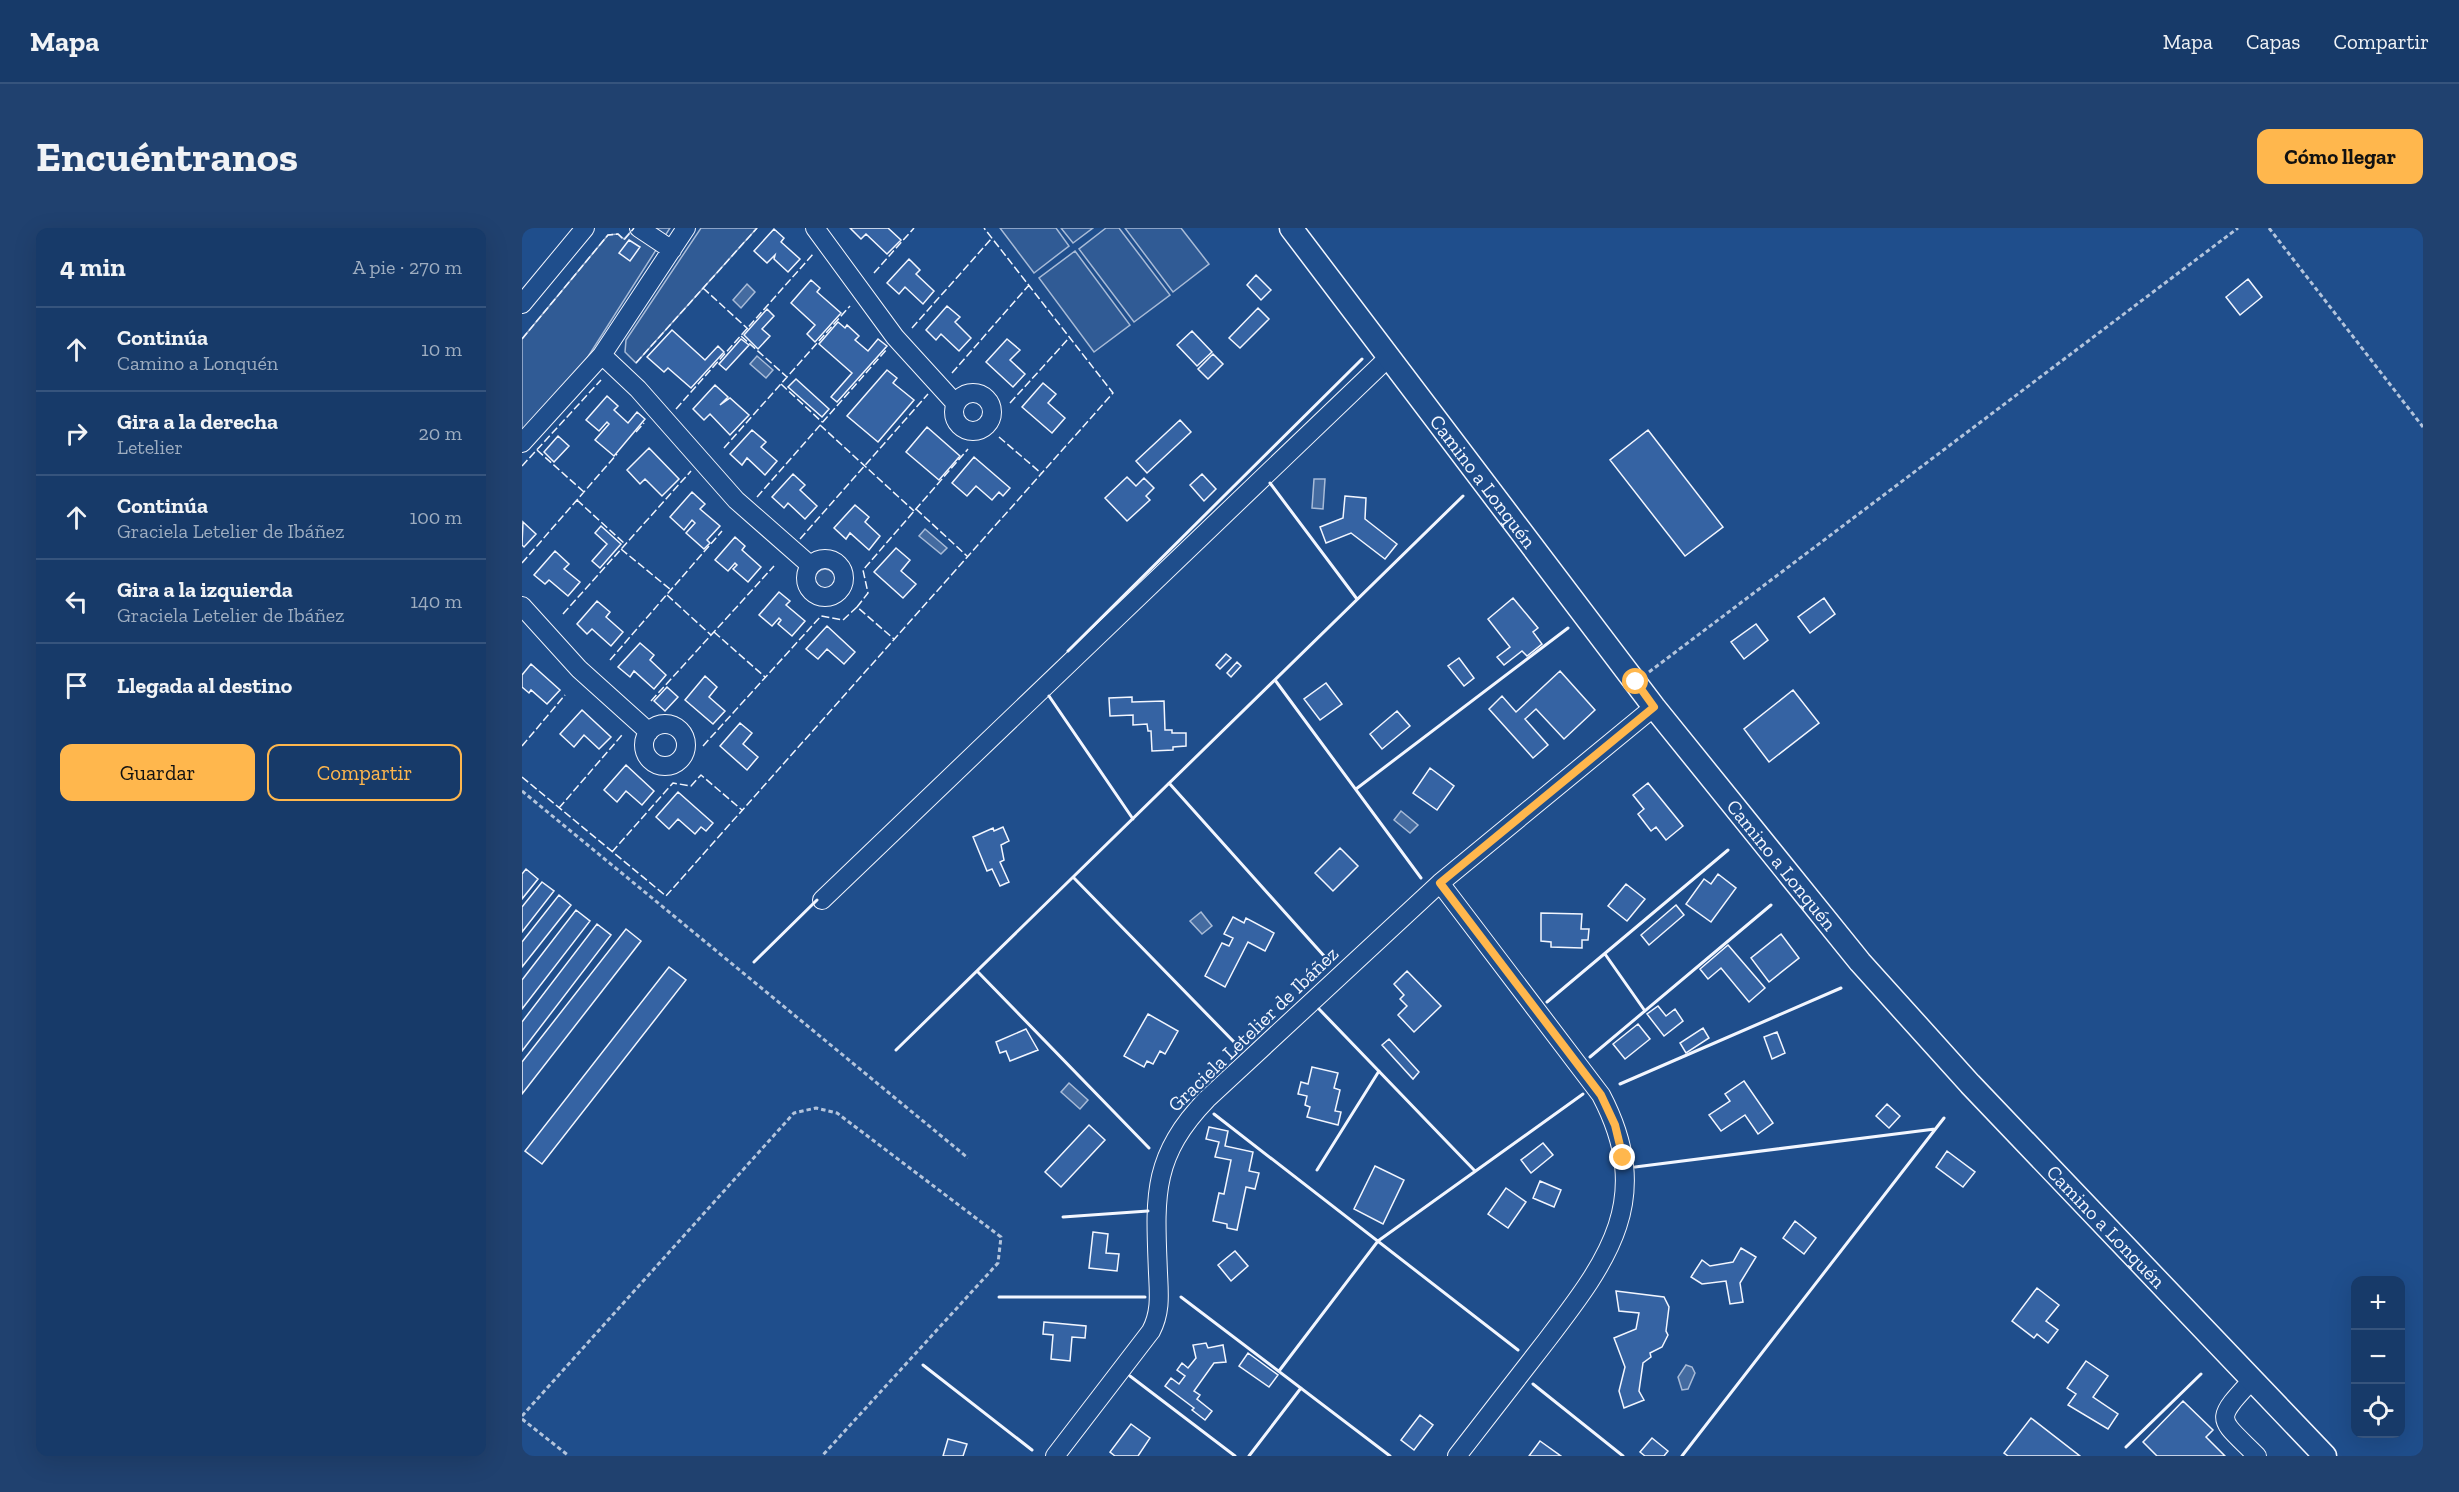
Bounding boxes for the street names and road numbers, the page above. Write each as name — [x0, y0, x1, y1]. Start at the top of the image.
street label: Camino a Lonquén — [1425, 410, 1542, 553]
street label: Camino a Lonquén — [1722, 795, 1842, 936]
street label: Graciela Letelier de Ibáñez — [1163, 941, 1343, 1117]
street label: Camino a Lonquén — [2042, 1160, 2171, 1294]

